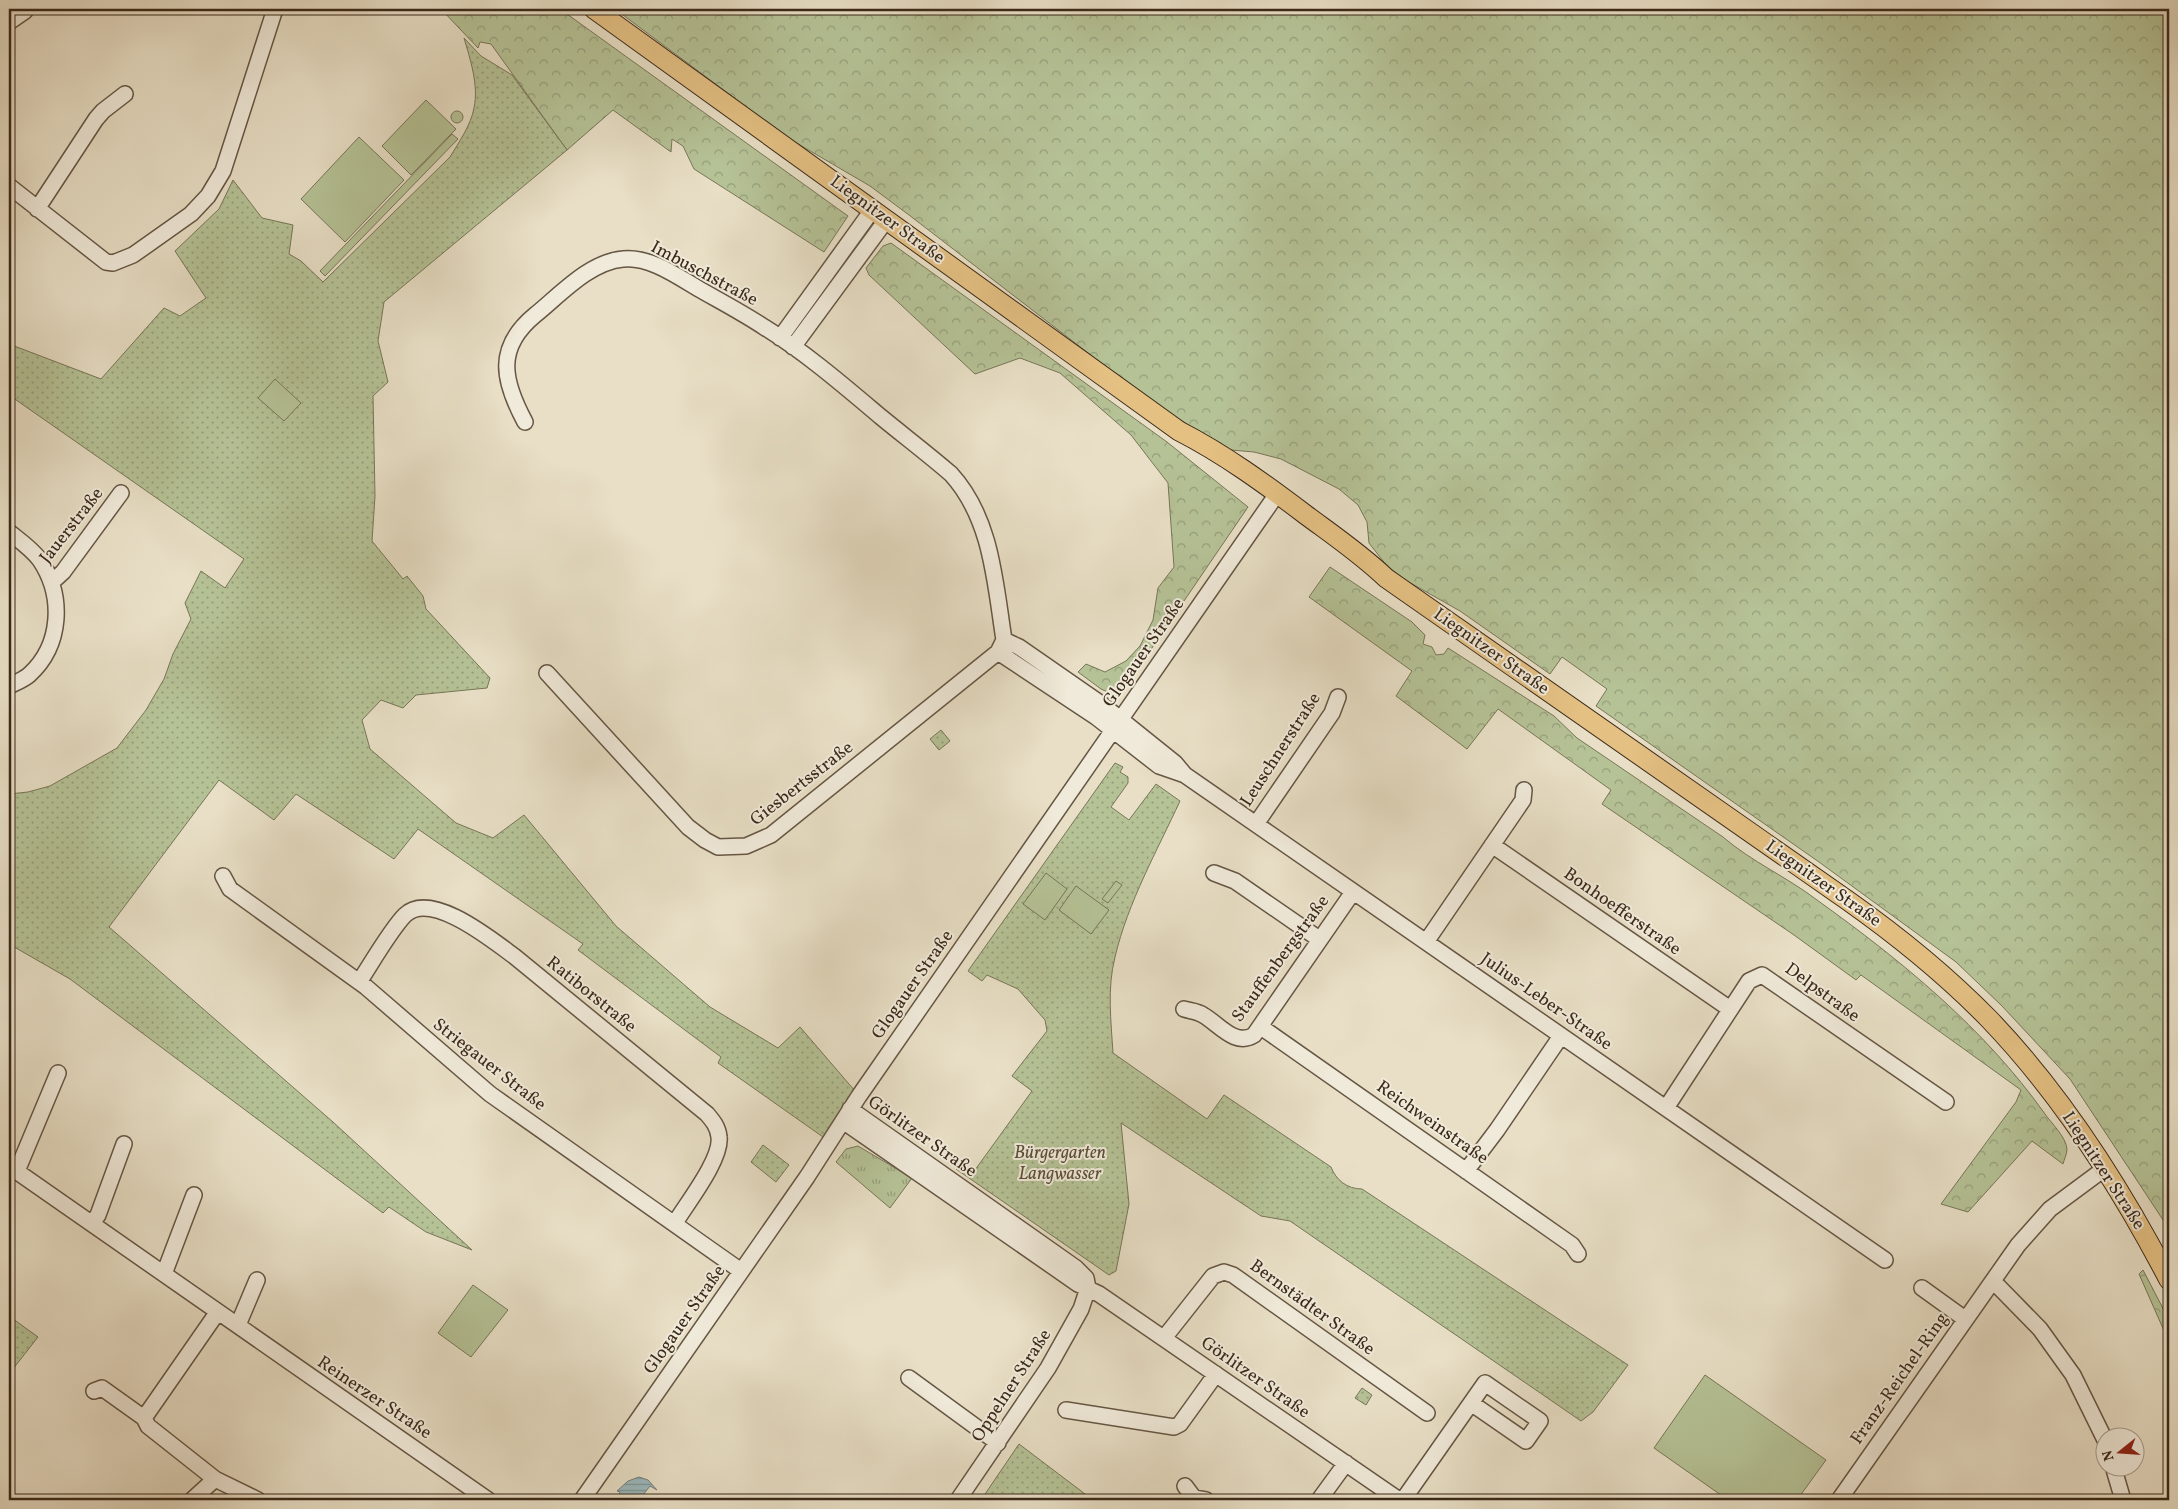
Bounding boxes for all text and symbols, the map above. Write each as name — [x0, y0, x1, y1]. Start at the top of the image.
street label: Liegnitzer Straße — [824, 170, 950, 270]
street label: Imbuschstraße — [646, 235, 762, 313]
street label: Jauerstraße — [34, 482, 110, 570]
street label: Glogauer Straße — [1097, 593, 1191, 713]
street label: Liegnitzer Straße — [1428, 603, 1554, 701]
street label: Leuschnerstraße — [1235, 688, 1327, 812]
street label: Giesbertsstraße — [745, 736, 859, 832]
street label: Liegnitzer Straße — [1760, 835, 1886, 933]
street label: Bonhoefferstraße — [1558, 862, 1686, 962]
street label: Stauffenbergstraße — [1226, 890, 1336, 1028]
street label: Glogauer Straße — [866, 925, 960, 1045]
street label: Julius-Leber-Straße — [1475, 947, 1617, 1057]
street label: Ratiborstraße — [541, 951, 641, 1039]
street label: Delpstraße — [1779, 957, 1865, 1029]
street label: Striegauer Straße — [427, 1013, 551, 1117]
street label: Reichweinstraße — [1371, 1075, 1493, 1171]
street label: Görlitzer Straße — [862, 1090, 982, 1184]
street label: Liegnitzer Straße — [2055, 1107, 2151, 1235]
park label: Bürgergarten Langwasser — [1014, 1141, 1106, 1187]
street label: Bernstädter Straße — [1244, 1254, 1380, 1362]
street label: Glogauer Straße — [638, 1260, 732, 1380]
street label: Franz-Reichel-Ring — [1845, 1308, 1955, 1450]
street label: Oppelner Straße — [966, 1325, 1058, 1447]
street label: Görlitzer Straße — [1195, 1331, 1315, 1425]
street label: Reinerzer Straße — [312, 1350, 436, 1446]
north arrow — [2096, 1426, 2146, 1476]
text: N — [2098, 1448, 2120, 1463]

